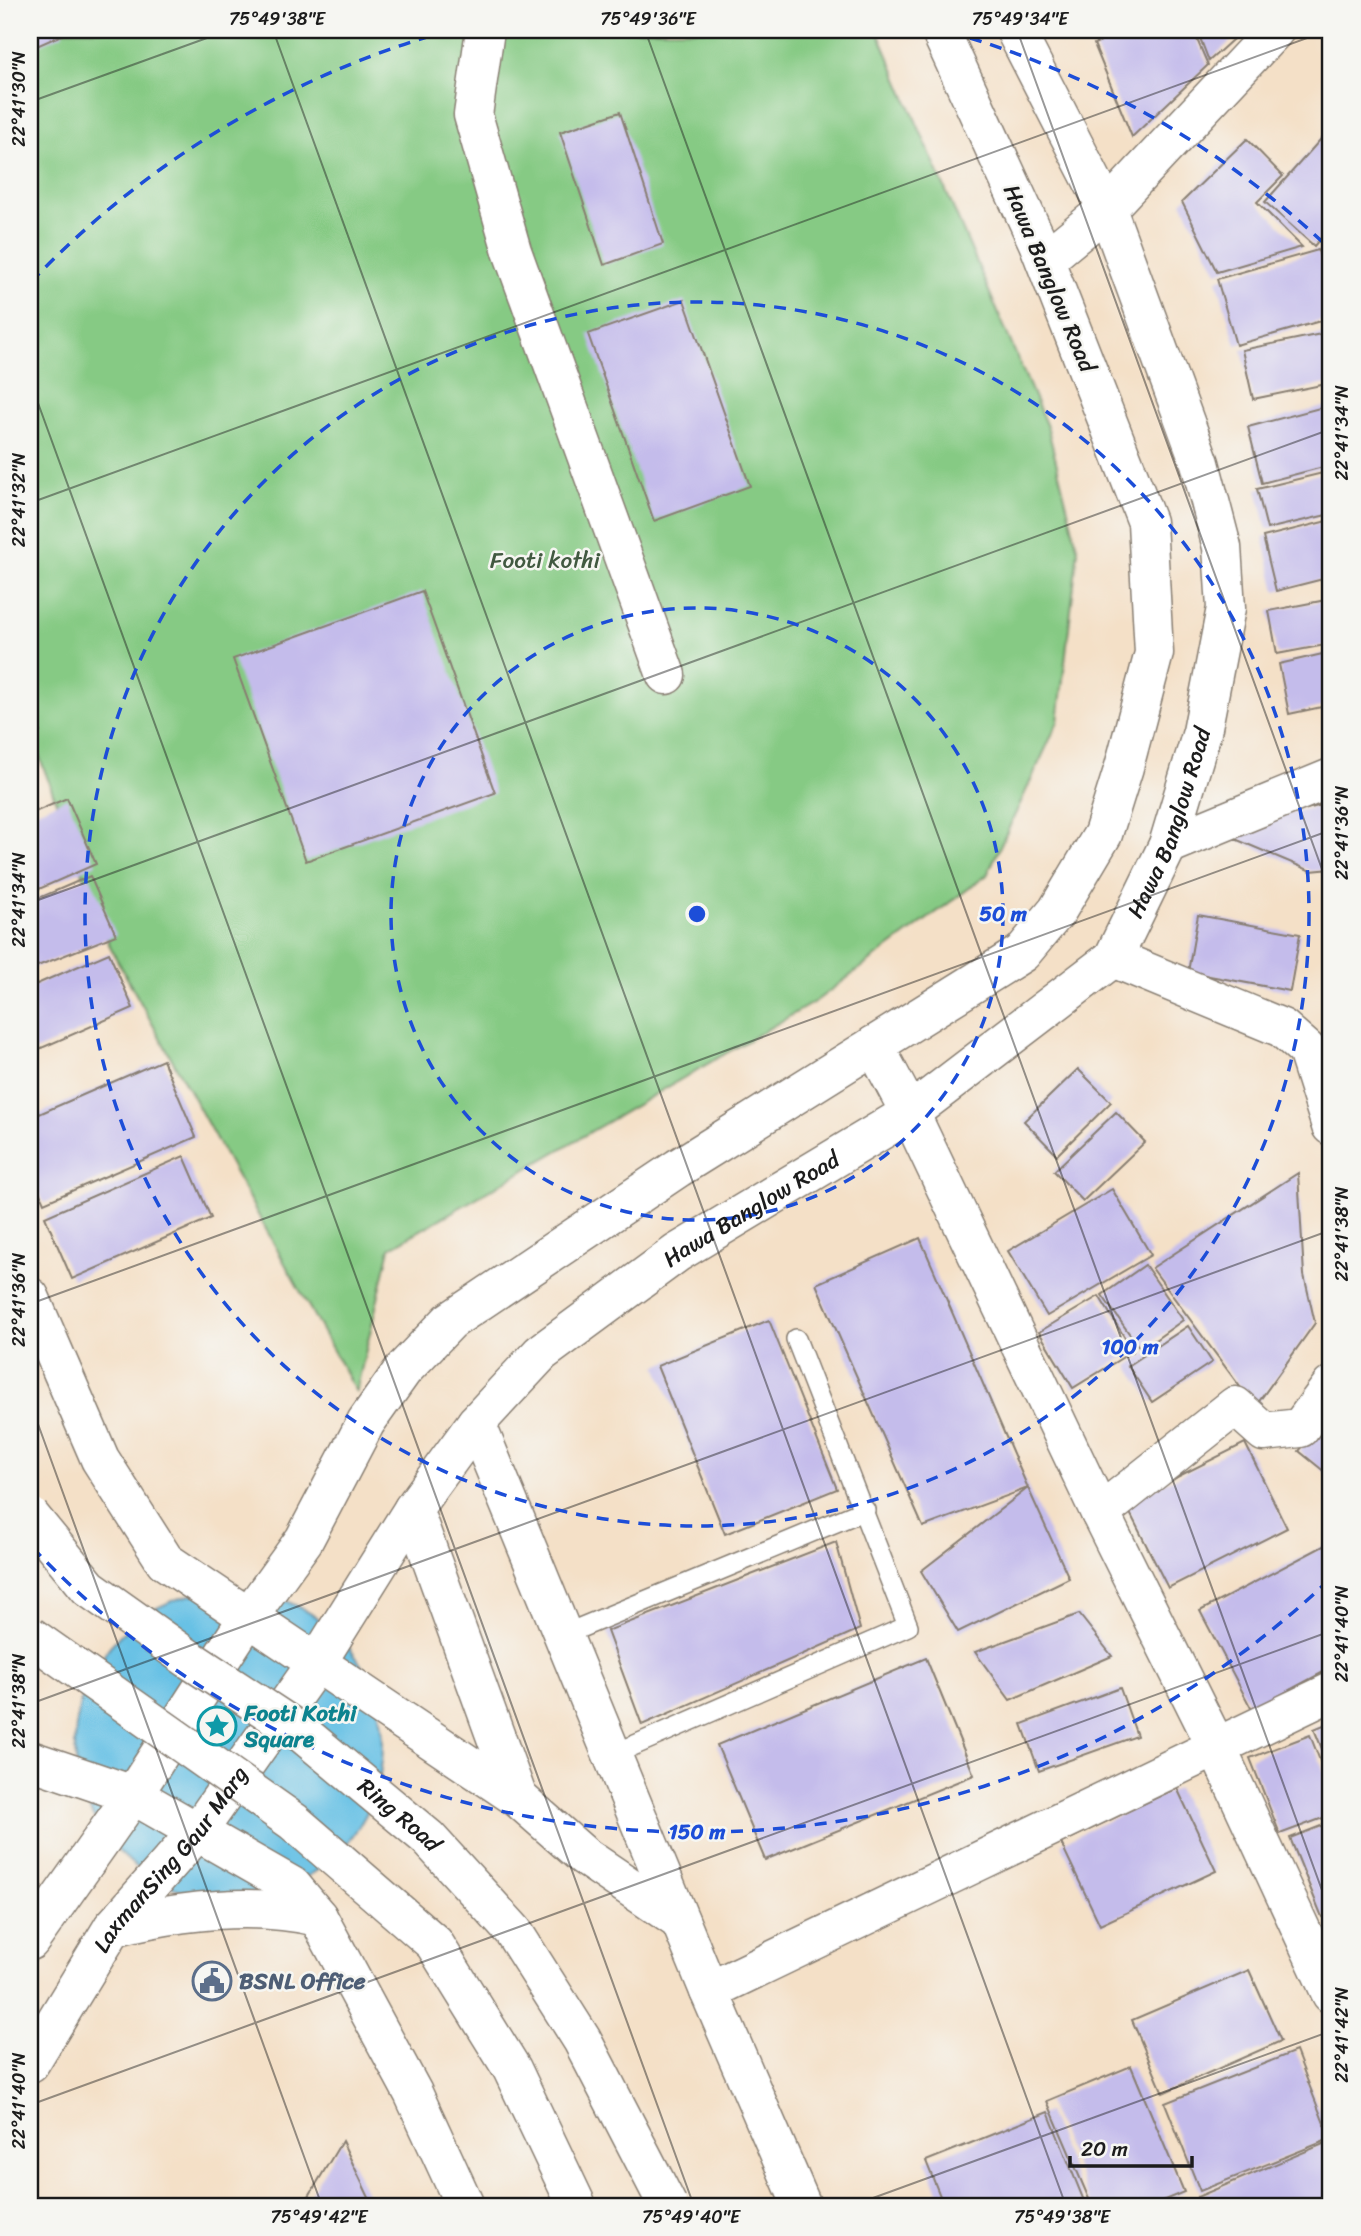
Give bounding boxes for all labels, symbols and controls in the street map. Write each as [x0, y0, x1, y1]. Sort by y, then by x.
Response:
text: 75°49'38"E [229, 3, 326, 35]
text: 75°49'36"E [600, 3, 697, 35]
text: 75°49'34"E [972, 3, 1069, 35]
text: 22°41'30"N [3, 51, 35, 147]
street label: Hawa Banglow Road [991, 178, 1108, 380]
text: 22°41'34"N [1326, 385, 1358, 481]
text: 22°41'32"N [3, 452, 35, 547]
park label: Footi kothi [490, 540, 601, 581]
street label: Hawa Banglow Road [1115, 721, 1224, 925]
text: 22°41'36"N [1326, 785, 1358, 880]
text: 22°41'34"N [3, 852, 35, 948]
text: 50 m [979, 895, 1028, 933]
centre of rings [685, 902, 709, 926]
street label: Hawa Banglow Road [654, 1139, 849, 1278]
text: 22°41'38"N [1326, 1186, 1358, 1281]
text: 22°41'36"N [3, 1252, 35, 1347]
text: 100 m [1101, 1328, 1159, 1366]
text: 22°41'40"N [1326, 1585, 1358, 1682]
text: 22°41'38"N [3, 1653, 35, 1748]
place label: Footi Kothi Square [243, 1693, 358, 1760]
place icon: Footi Kothi Square [196, 1705, 238, 1747]
street label: LaxmanSing Gaur Marg [82, 1757, 259, 1961]
street label: Ring Road [348, 1767, 453, 1863]
text: 150 m [669, 1813, 726, 1851]
public building icon: BSNL Office [191, 1960, 233, 2002]
place label: BSNL Office [239, 1961, 366, 2002]
text: 22°41'42"N [1326, 1987, 1358, 2083]
text: 22°41'40"N [3, 2052, 35, 2149]
scale bar [1070, 2124, 1193, 2168]
text: 20 m [1081, 2130, 1128, 2168]
text: 75°49'42"E [270, 2201, 369, 2233]
text: 75°49'40"E [642, 2201, 741, 2233]
text: 75°49'38"E [1014, 2201, 1111, 2233]

